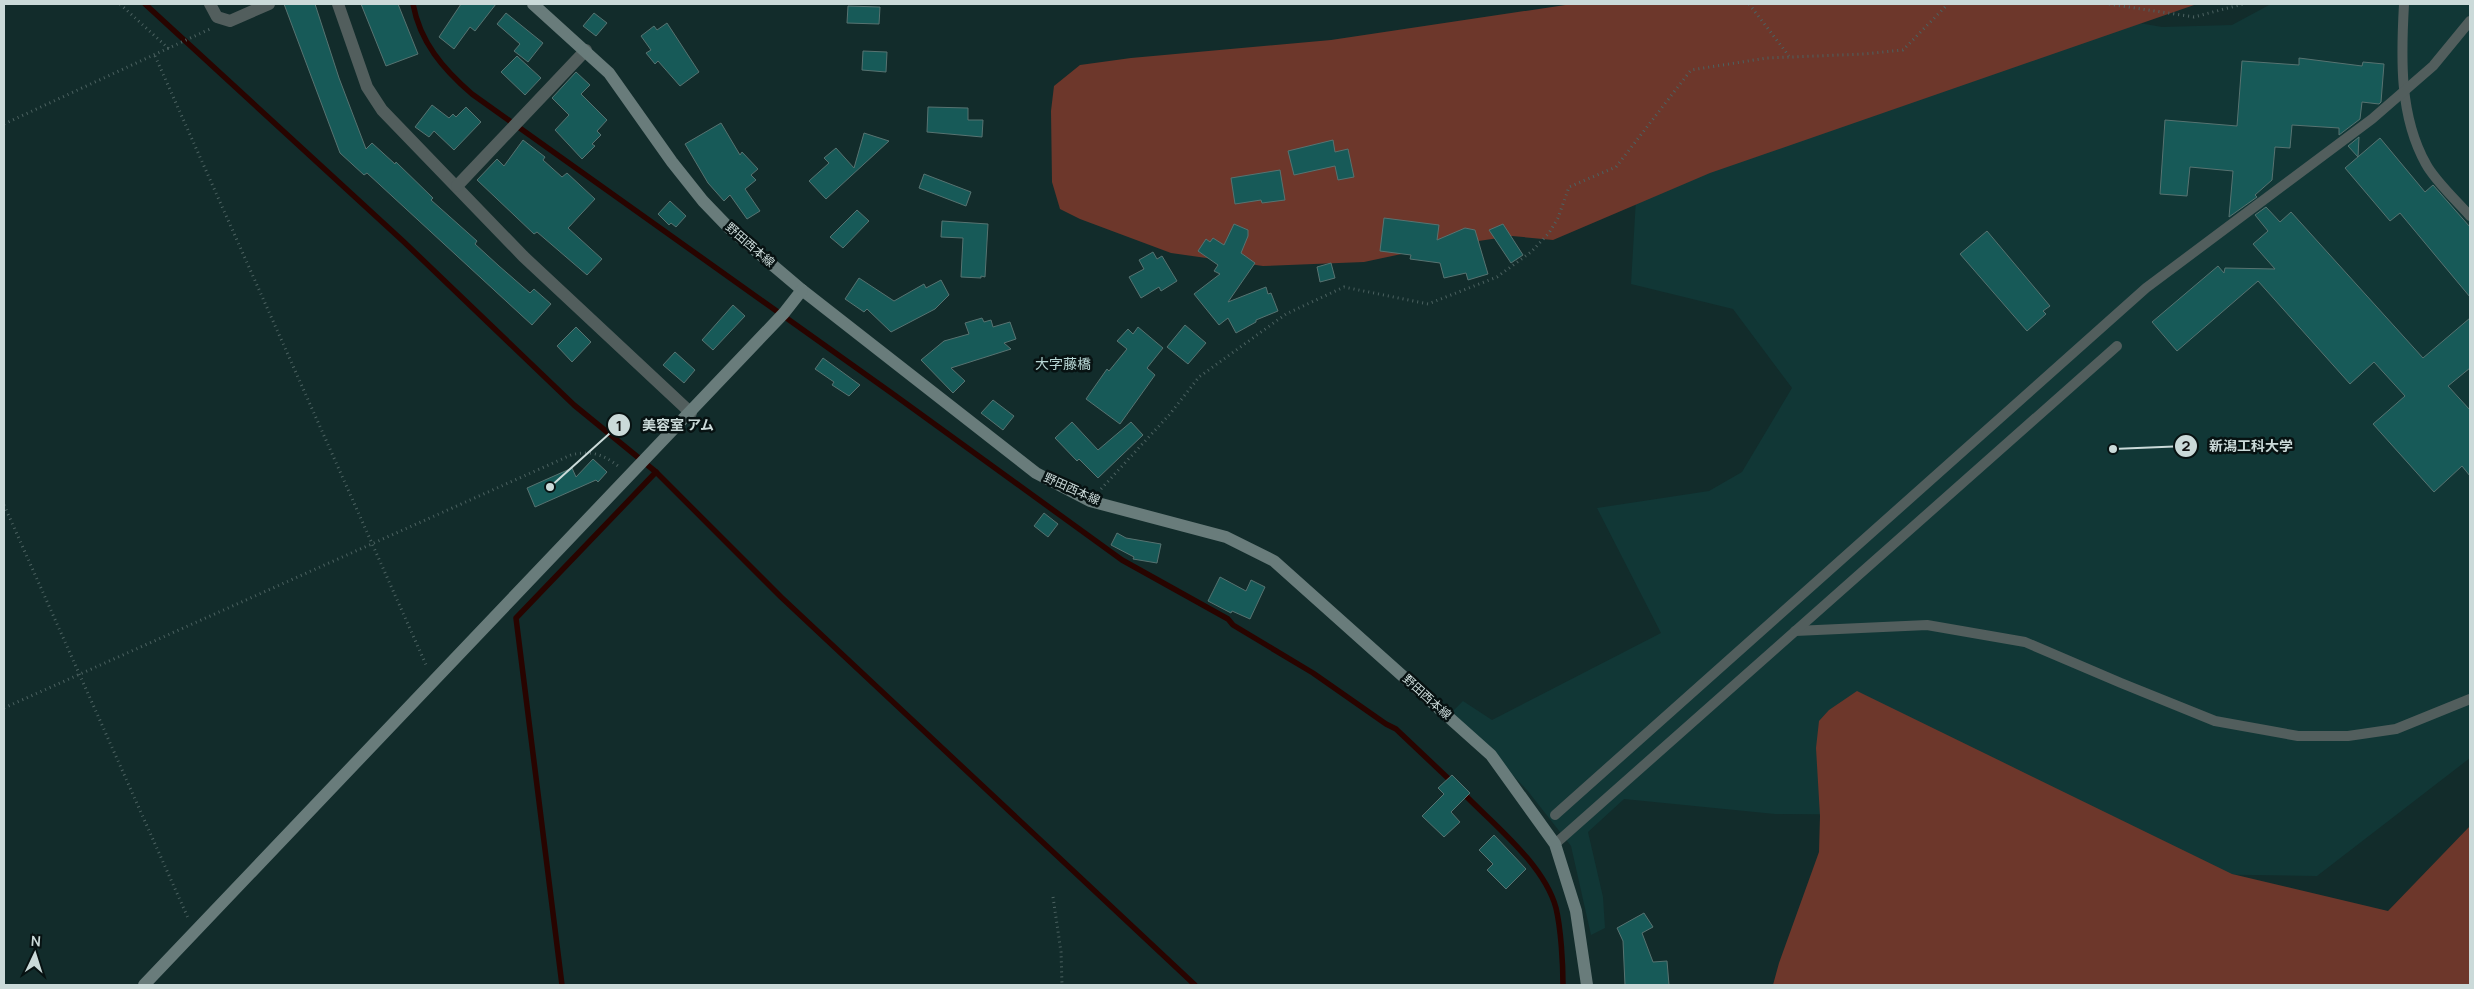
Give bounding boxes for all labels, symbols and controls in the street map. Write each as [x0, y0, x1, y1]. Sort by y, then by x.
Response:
street label: 野田西本線 [722, 219, 779, 271]
district label: 大字藤橋 [1035, 354, 1091, 373]
callout: 美容室 アム [606, 411, 724, 440]
text: 1 [616, 415, 622, 436]
text: 美容室 アム [642, 415, 714, 434]
callout: 新潟工科大学 [2174, 431, 2303, 460]
text: 2 [2182, 435, 2191, 456]
text: 新潟工科大学 [2209, 436, 2293, 455]
street label: 野田西本線 [1041, 469, 1103, 509]
street label: 野田西本線 [1399, 670, 1455, 723]
north arrow [10, 929, 60, 979]
text: N [30, 931, 42, 950]

